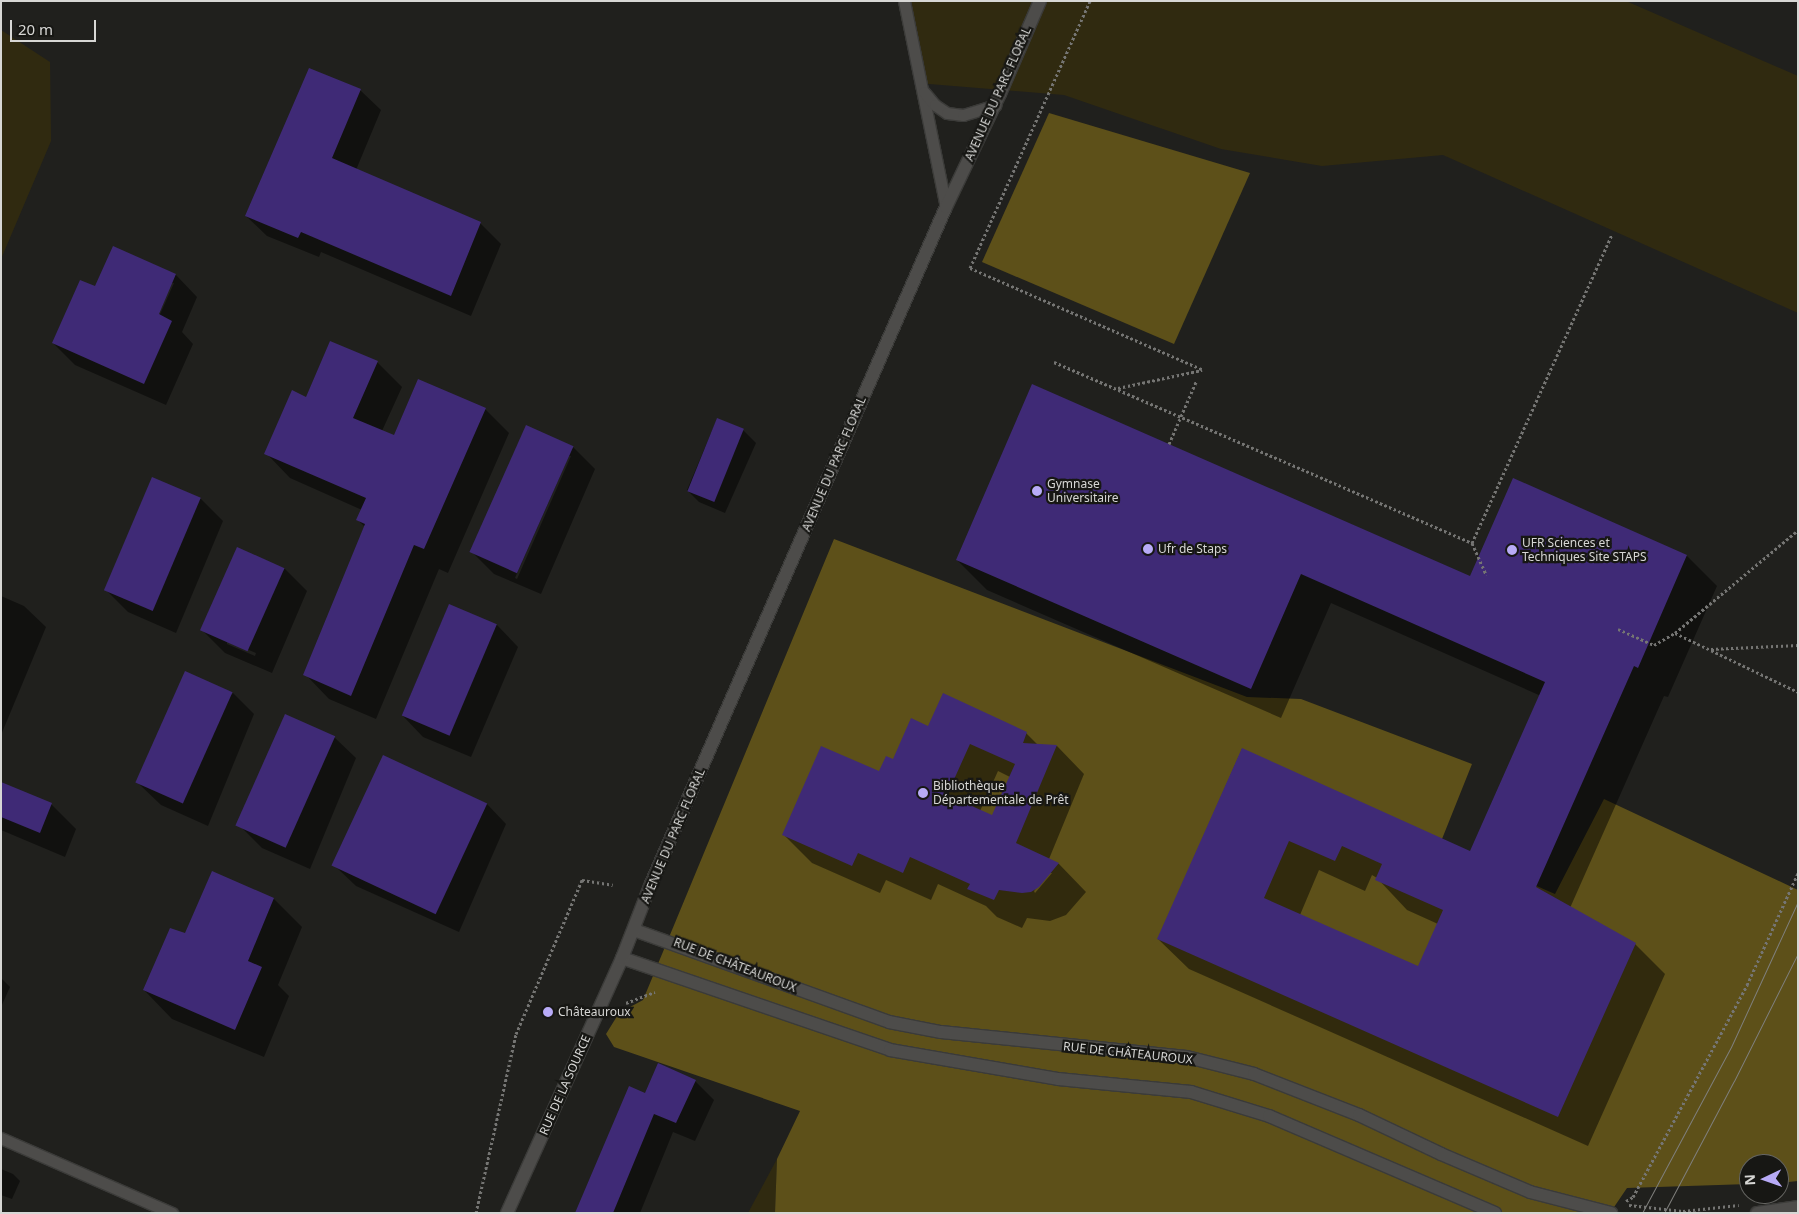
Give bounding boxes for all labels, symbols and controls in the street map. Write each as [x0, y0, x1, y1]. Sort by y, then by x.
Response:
scale bar [12, 10, 99, 42]
text: 20 m [18, 19, 53, 39]
street label: AVENUE DU PARC FLORAL [962, 25, 1034, 163]
street label: AVENUE DU PARC FLORAL [799, 394, 869, 534]
place label: Gymnase Universitaire [1047, 477, 1119, 505]
marker: Gymnase Universitaire [1031, 485, 1043, 497]
place label: UFR Sciences et Techniques Site STAPS [1522, 536, 1647, 564]
place label: Ufr de Staps [1158, 542, 1227, 556]
marker: Ufr de Staps [1142, 543, 1154, 555]
marker: UFR Sciences et Techniques Site STAPS [1506, 544, 1518, 556]
street label: AVENUE DU PARC FLORAL [638, 766, 708, 906]
place label: Bibliothèque Départementale de Prêt [933, 779, 1068, 807]
marker: Bibliothèque Départementale de Prêt [917, 787, 929, 799]
street label: RUE DE CHÂTEAUROUX [672, 935, 798, 995]
place label: Châteauroux [558, 1005, 631, 1019]
marker: Châteauroux [542, 1006, 554, 1018]
street label: RUE DE LA SOURCE [536, 1033, 594, 1137]
street label: RUE DE CHÂTEAUROUX [1062, 1039, 1194, 1067]
north arrow [1739, 1154, 1789, 1204]
text: N [1740, 1174, 1759, 1186]

